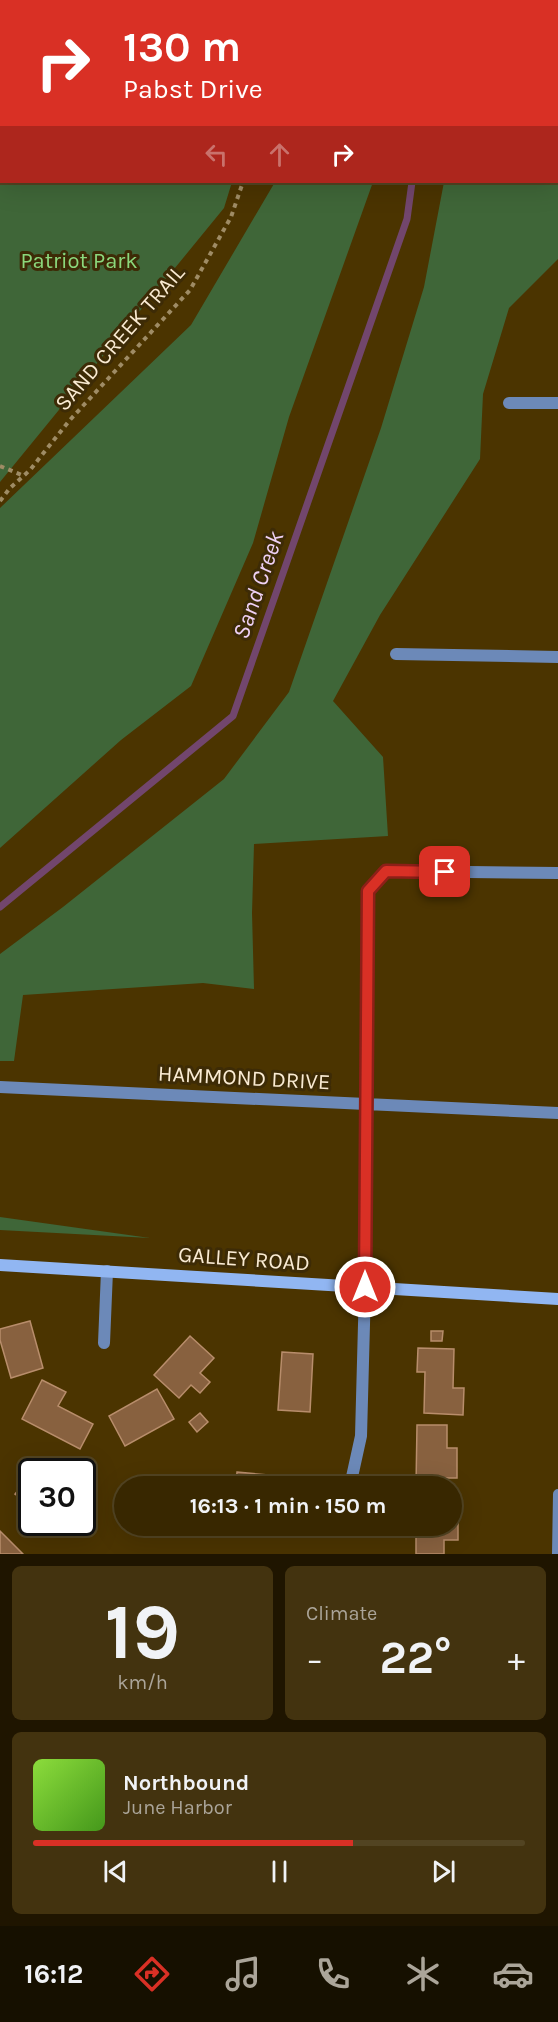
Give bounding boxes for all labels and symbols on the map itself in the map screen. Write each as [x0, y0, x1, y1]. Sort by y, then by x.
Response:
park label: Patriot Park [20, 248, 138, 274]
street label: SAND CREEK TRAIL [50, 259, 191, 416]
water label: Sand Creek [227, 527, 290, 643]
pin [419, 846, 470, 897]
street label: HAMMOND DRIVE [157, 1061, 331, 1095]
street label: GALLEY ROAD [177, 1241, 311, 1277]
position arrow [333, 1255, 397, 1319]
speed limit sign: 30 [18, 1458, 96, 1536]

